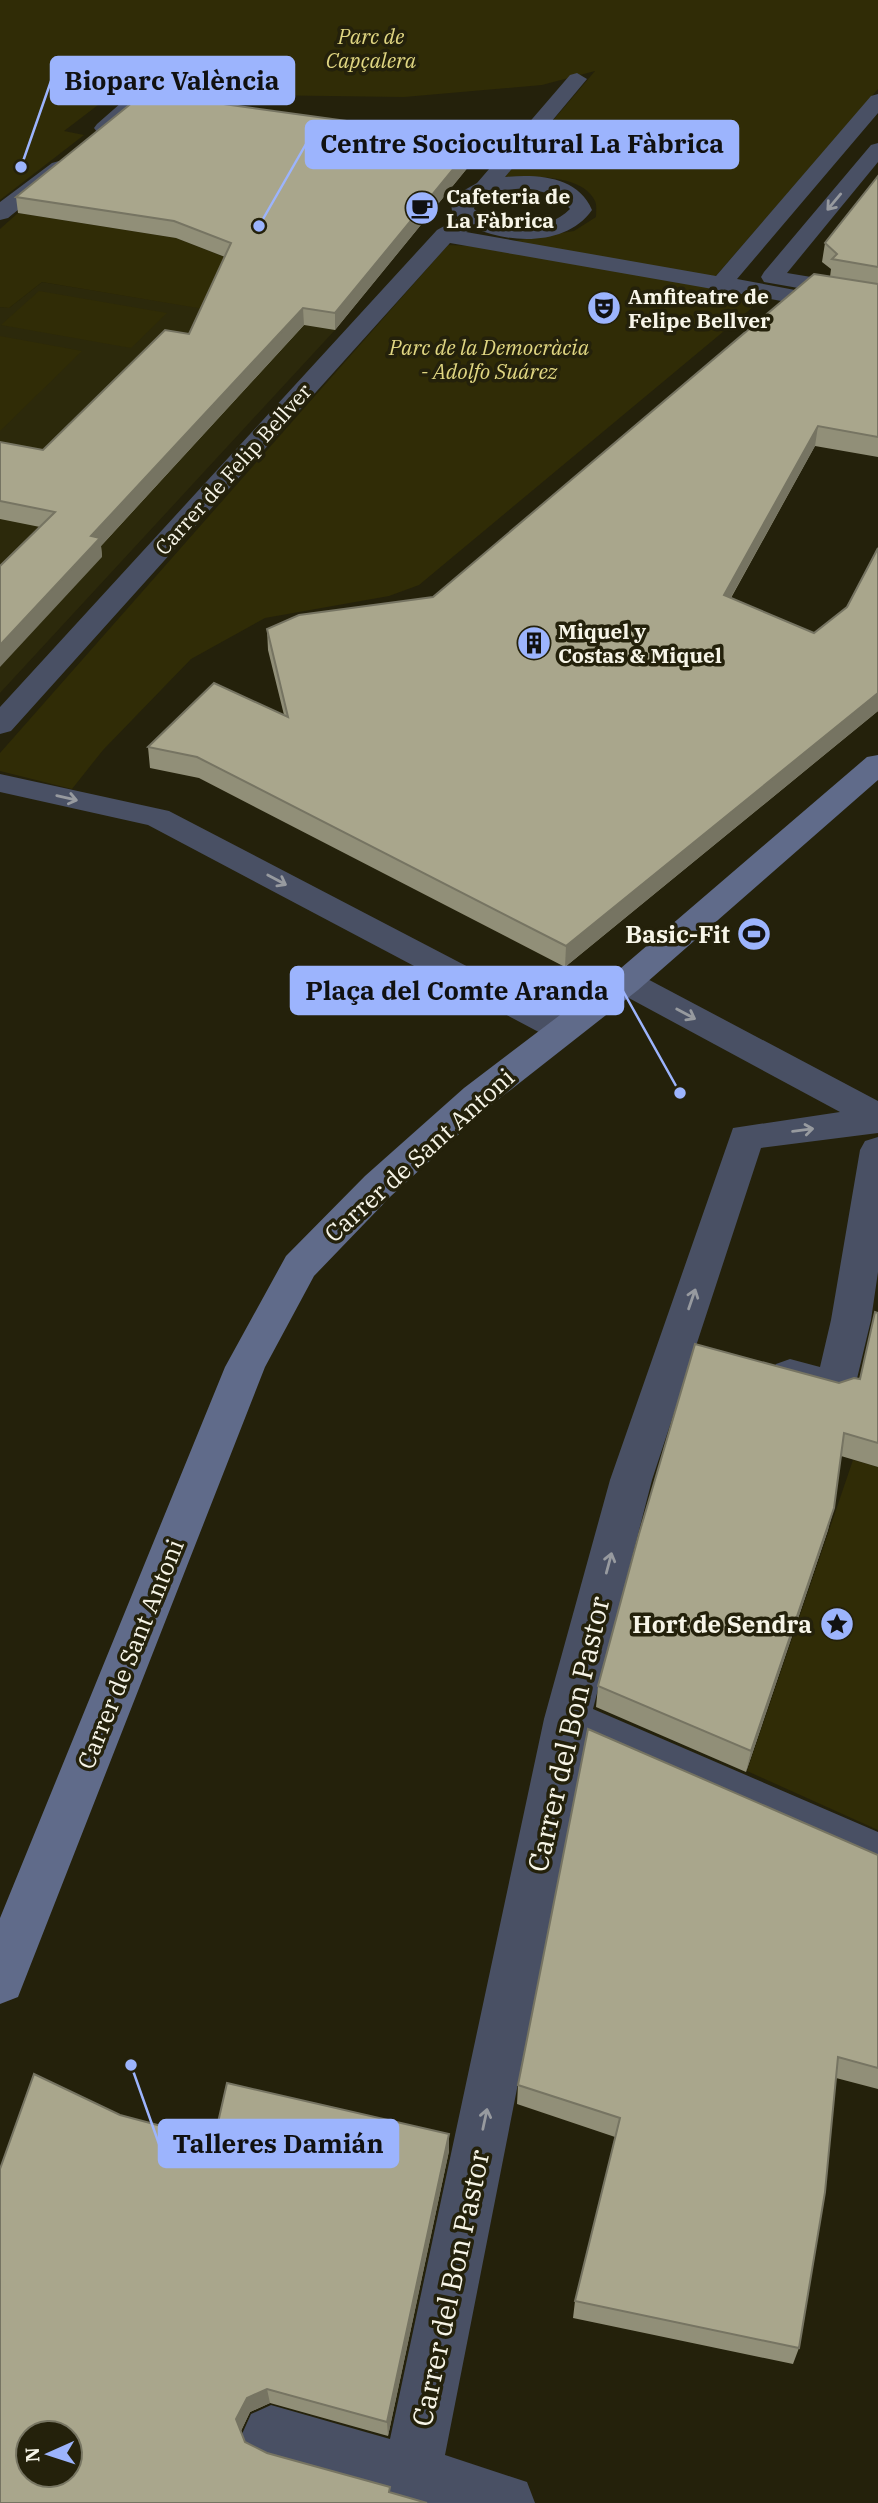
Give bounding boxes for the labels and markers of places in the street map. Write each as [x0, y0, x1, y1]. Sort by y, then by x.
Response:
callout: Bioparc València [51, 57, 294, 104]
callout: Centre Sociocultural La Fàbrica [306, 121, 738, 168]
place label: Cafeteria de La Fàbrica [446, 182, 570, 234]
cafe icon: Cafeteria de La Fàbrica [403, 189, 441, 227]
place label: Amfiteatre de Felipe Bellver [628, 282, 771, 334]
theatre icon: Amfiteatre de Felipe Bellver [585, 289, 623, 327]
place label: Miquel y Costas & Miquel [558, 617, 722, 669]
building icon: Miquel y Costas & Miquel [515, 624, 553, 662]
sports icon: Basic-Fit [735, 915, 773, 953]
place label: Basic-Fit [625, 918, 730, 950]
callout: Plaça del Comte Aranda [291, 967, 623, 1014]
place icon: Hort de Sendra [818, 1605, 856, 1643]
place label: Hort de Sendra [632, 1608, 812, 1640]
callout: Talleres Damián [159, 2120, 398, 2167]

